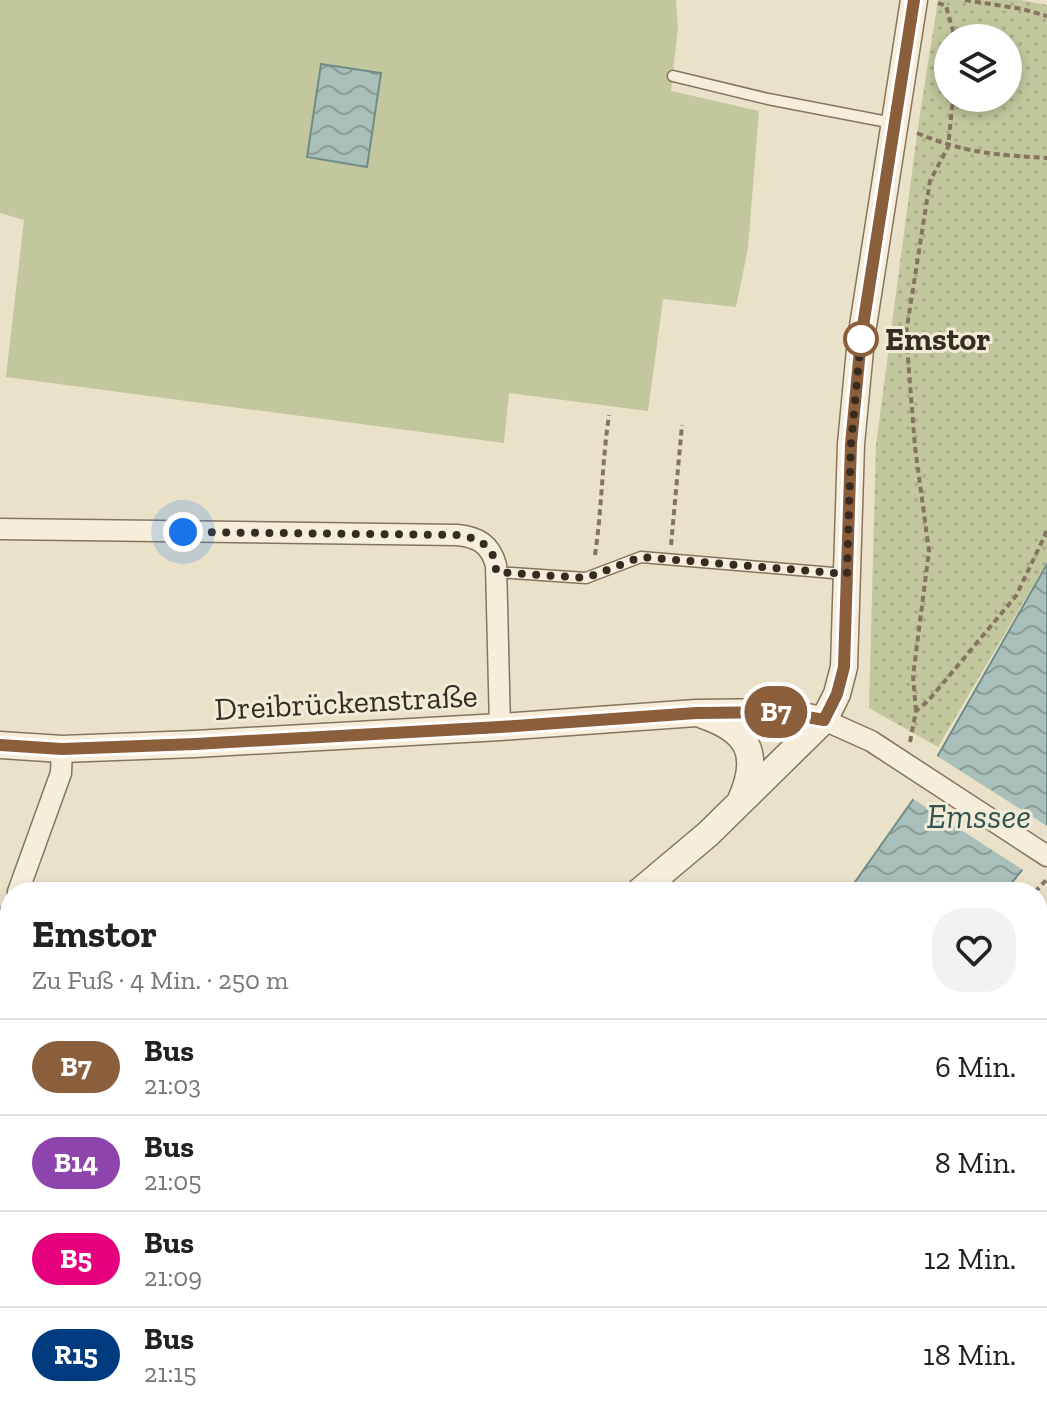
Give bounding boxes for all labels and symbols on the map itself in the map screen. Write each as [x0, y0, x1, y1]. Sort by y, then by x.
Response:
place label: Emstor [885, 320, 990, 358]
marker: Emstor [844, 322, 878, 356]
your location [163, 512, 203, 552]
street label: Dreibrückenstraße [213, 676, 479, 728]
line badge: B7 [740, 686, 812, 738]
water label: Emssee [927, 796, 1031, 837]

